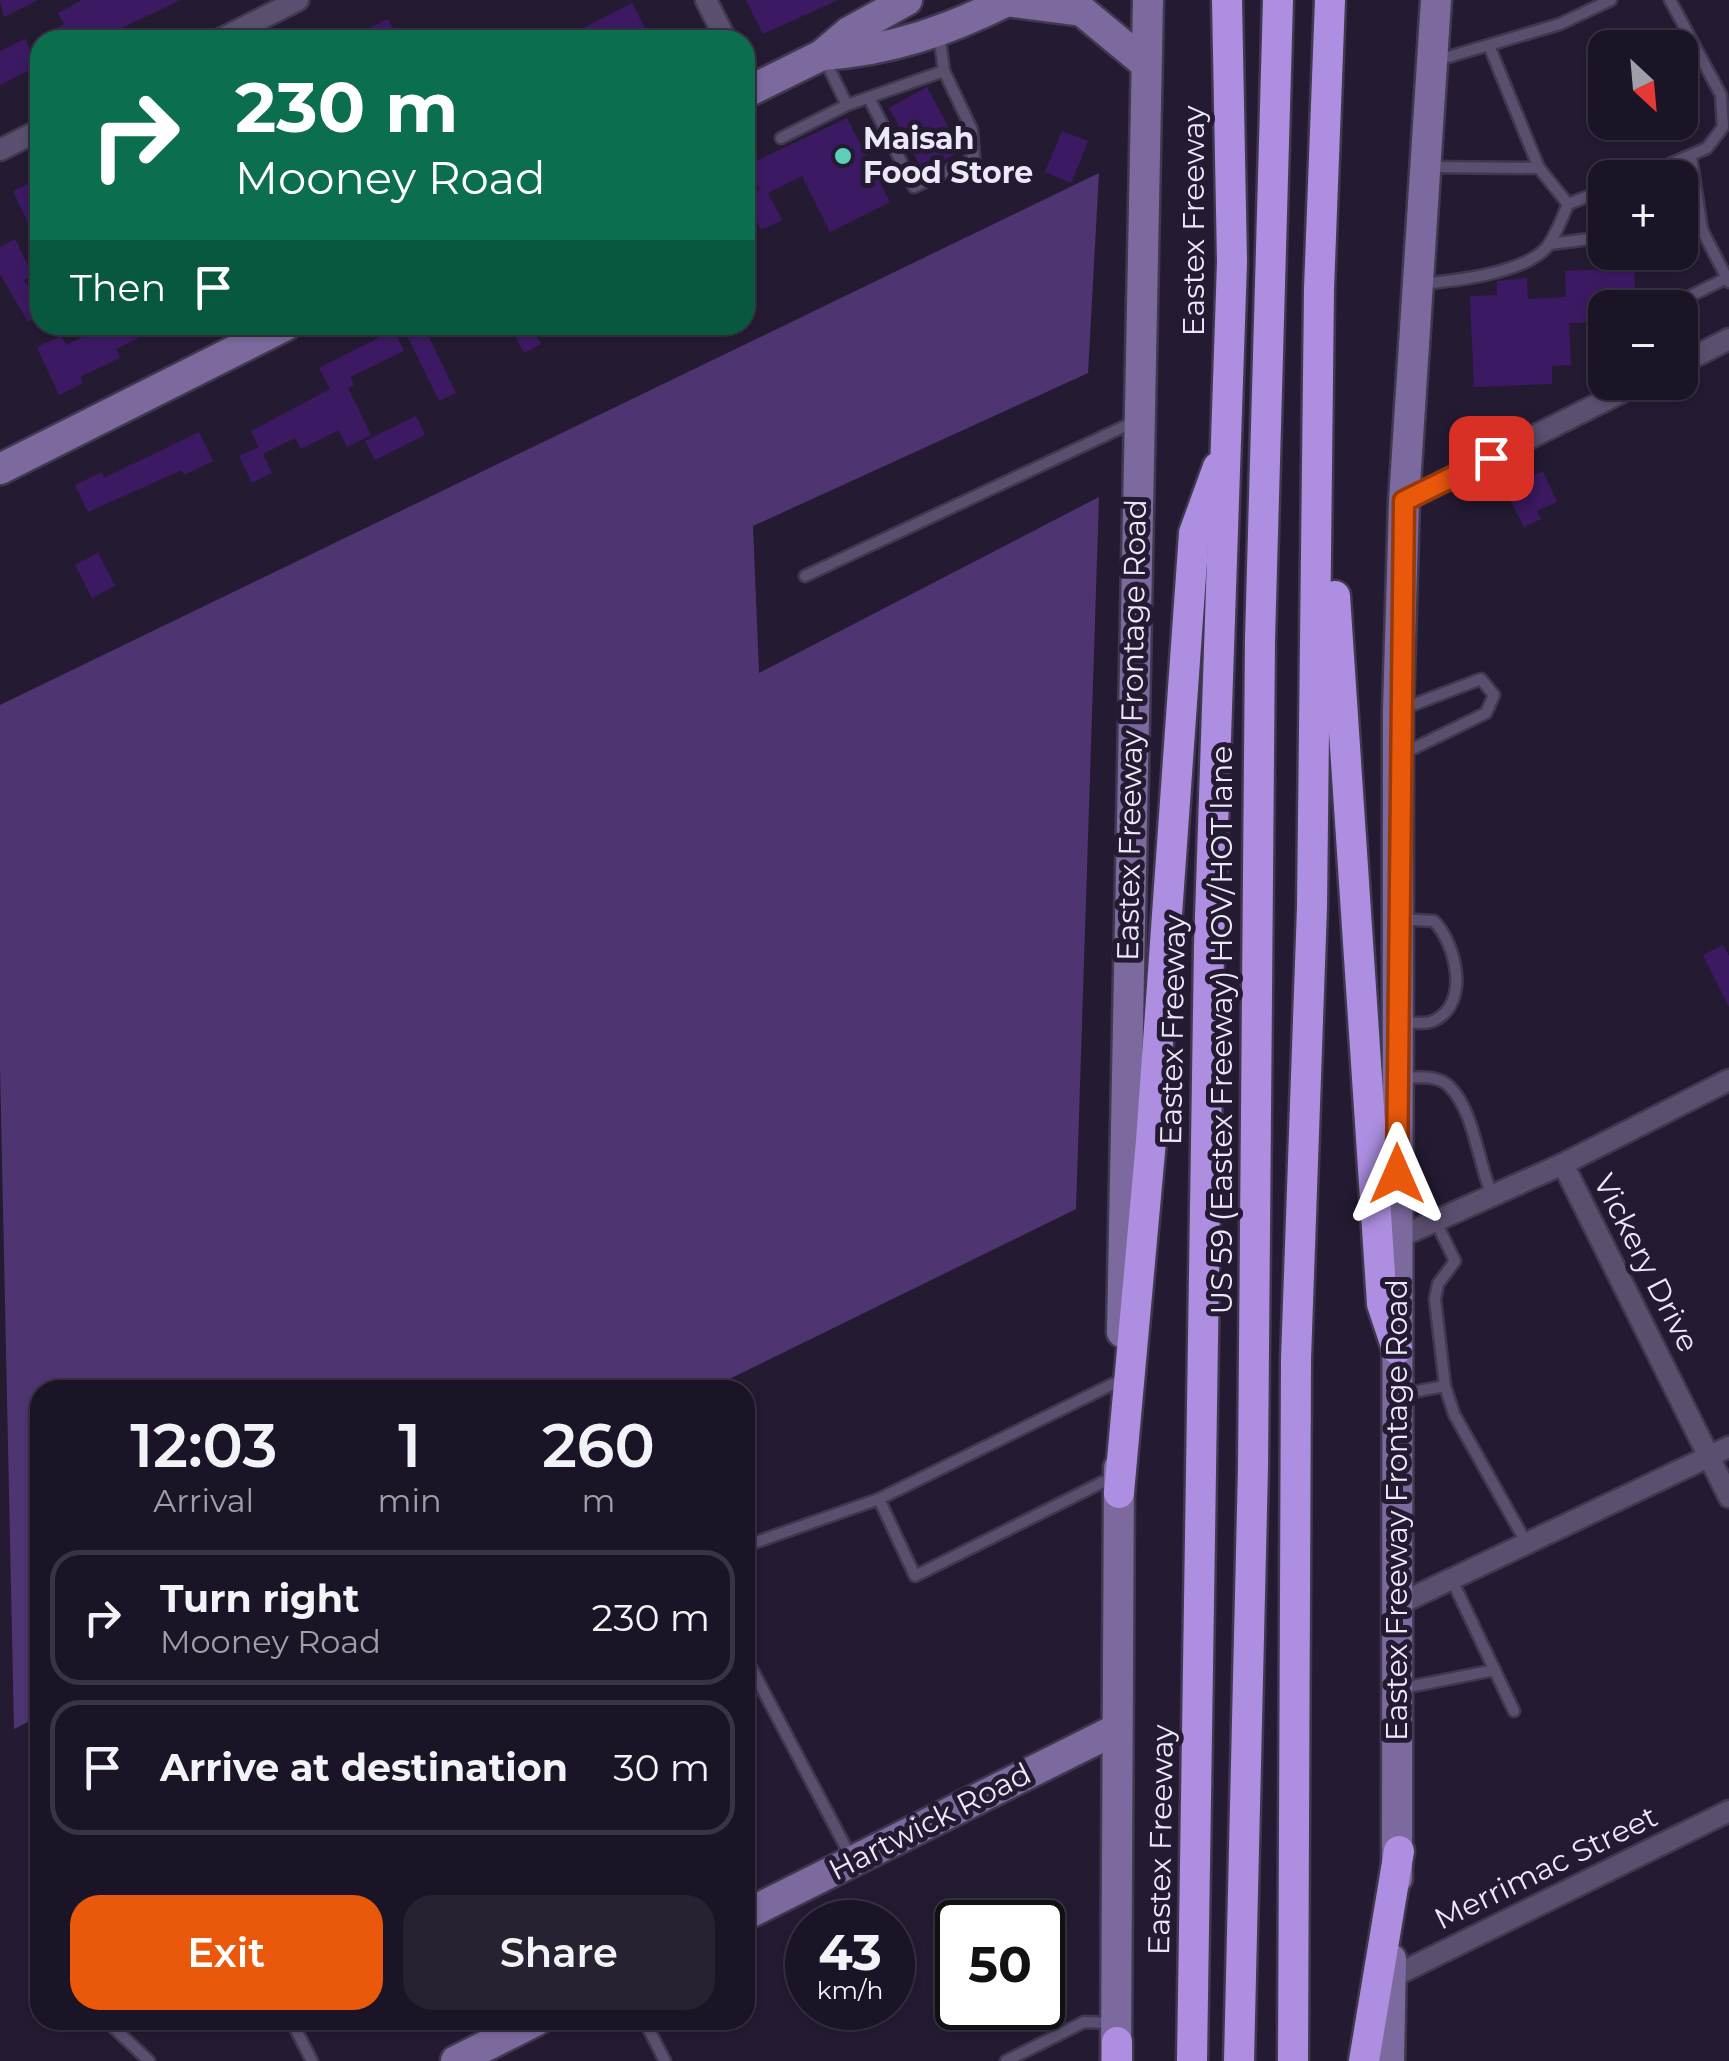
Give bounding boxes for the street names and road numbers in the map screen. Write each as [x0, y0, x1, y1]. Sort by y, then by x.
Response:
street label: Eastex Freeway [1175, 105, 1212, 336]
street label: Eastex Freeway Frontage Road [1109, 499, 1154, 961]
street label: US 59 (Eastex Freeway) HOV/HOT lane [1203, 746, 1240, 1314]
street label: Eastex Freeway [1152, 914, 1193, 1146]
street label: Vickery Drive [1586, 1167, 1707, 1358]
street label: Eastex Freeway Frontage Road [1378, 1279, 1415, 1741]
street label: Eastex Freeway [1140, 1724, 1181, 1956]
street label: Hartwick Road [823, 1755, 1037, 1888]
street label: Merrimac Street [1428, 1798, 1663, 1938]

